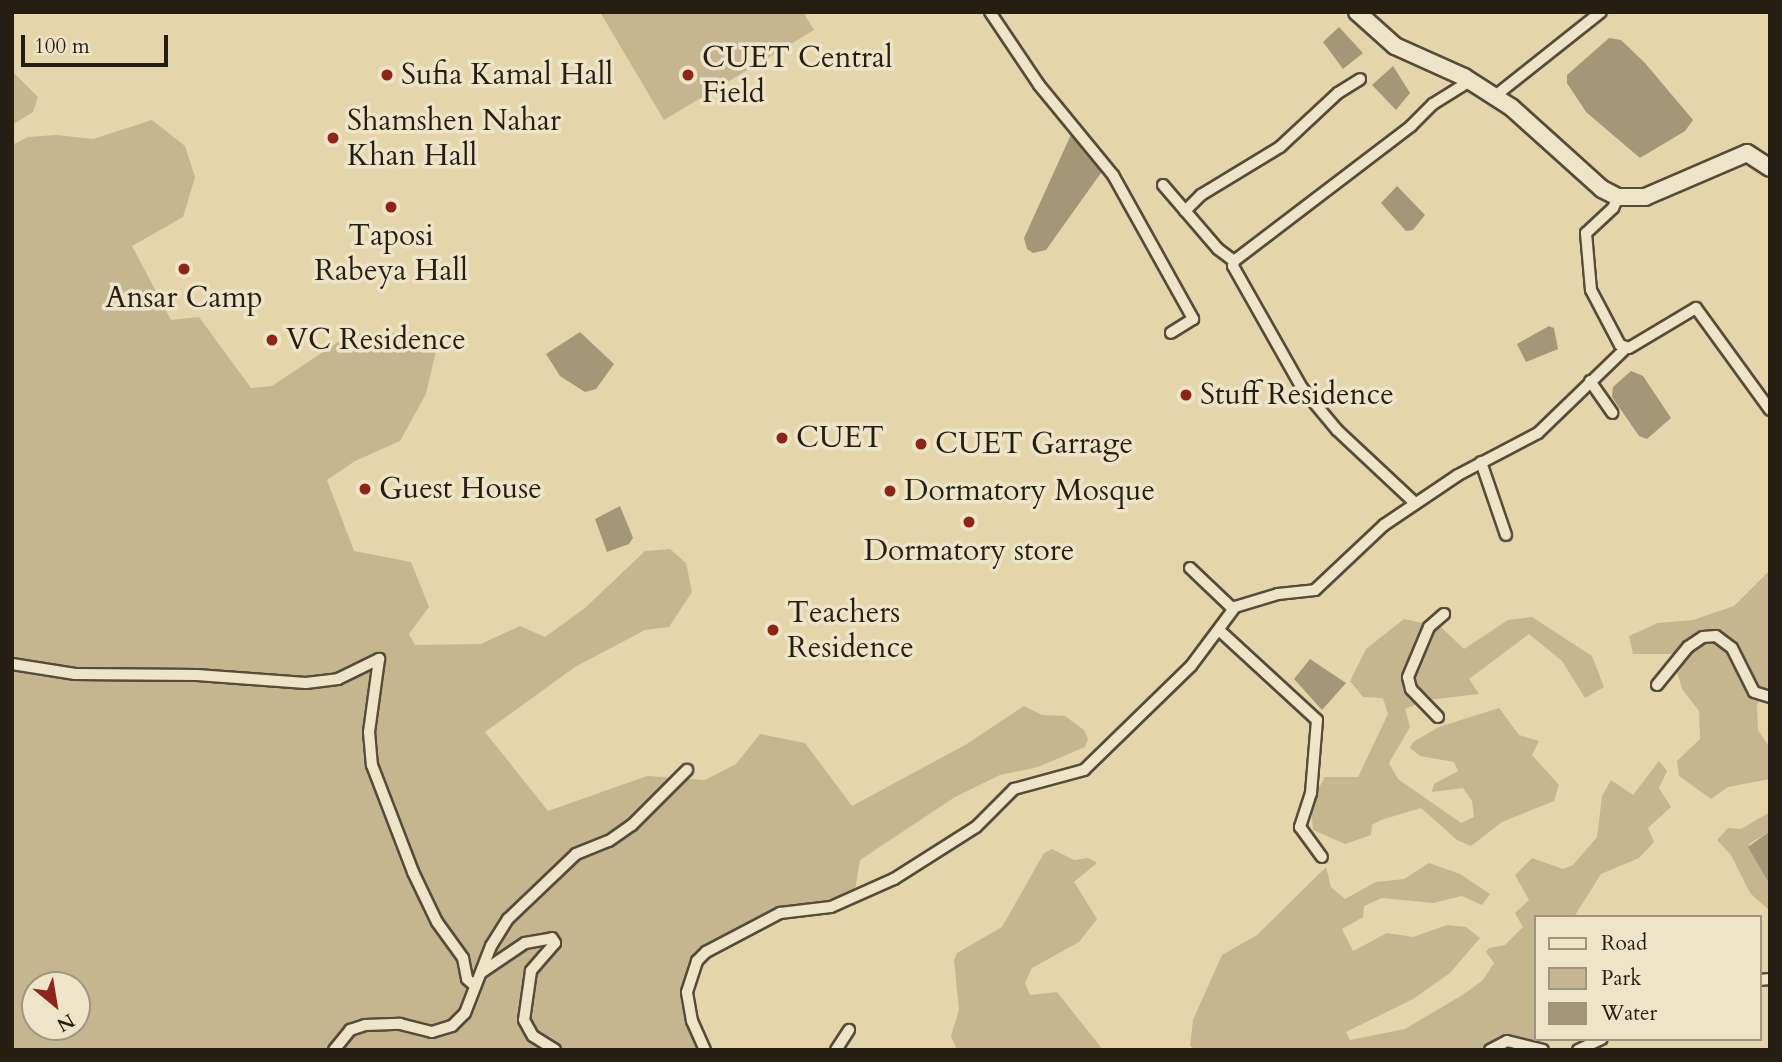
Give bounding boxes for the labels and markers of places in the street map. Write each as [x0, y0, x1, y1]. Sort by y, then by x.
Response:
place label: CUET Central Field [702, 40, 893, 110]
place label: Sufia Kamal Hall [401, 57, 613, 93]
marker: Sufia Kamal Hall [379, 67, 395, 83]
marker: CUET Central Field [680, 67, 696, 83]
place label: Shamshen Nahar Khan Hall [347, 103, 561, 174]
marker: Shamshen Nahar Khan Hall [325, 130, 341, 146]
marker: Taposi Rabeya Hall [383, 199, 399, 215]
place label: Taposi Rabeya Hall [314, 218, 468, 288]
marker: Ansar Camp [176, 261, 192, 277]
place label: Ansar Camp [105, 280, 263, 316]
place label: VC Residence [286, 322, 466, 358]
marker: VC Residence [264, 332, 280, 348]
place label: Stuff Residence [1200, 377, 1394, 413]
marker: Stuff Residence [1178, 387, 1194, 403]
place label: CUET [796, 420, 884, 456]
place label: CUET Garrage [935, 426, 1133, 462]
marker: CUET [774, 430, 790, 446]
marker: CUET Garrage [913, 436, 929, 452]
place label: Guest House [379, 471, 542, 507]
place label: Dormatory Mosque [904, 473, 1155, 509]
marker: Guest House [357, 481, 373, 497]
marker: Dormatory Mosque [882, 483, 898, 499]
marker: Dormatory store [961, 514, 977, 530]
place label: Dormatory store [864, 533, 1074, 569]
place label: Teachers Residence [787, 595, 914, 666]
marker: Teachers Residence [765, 622, 781, 638]

